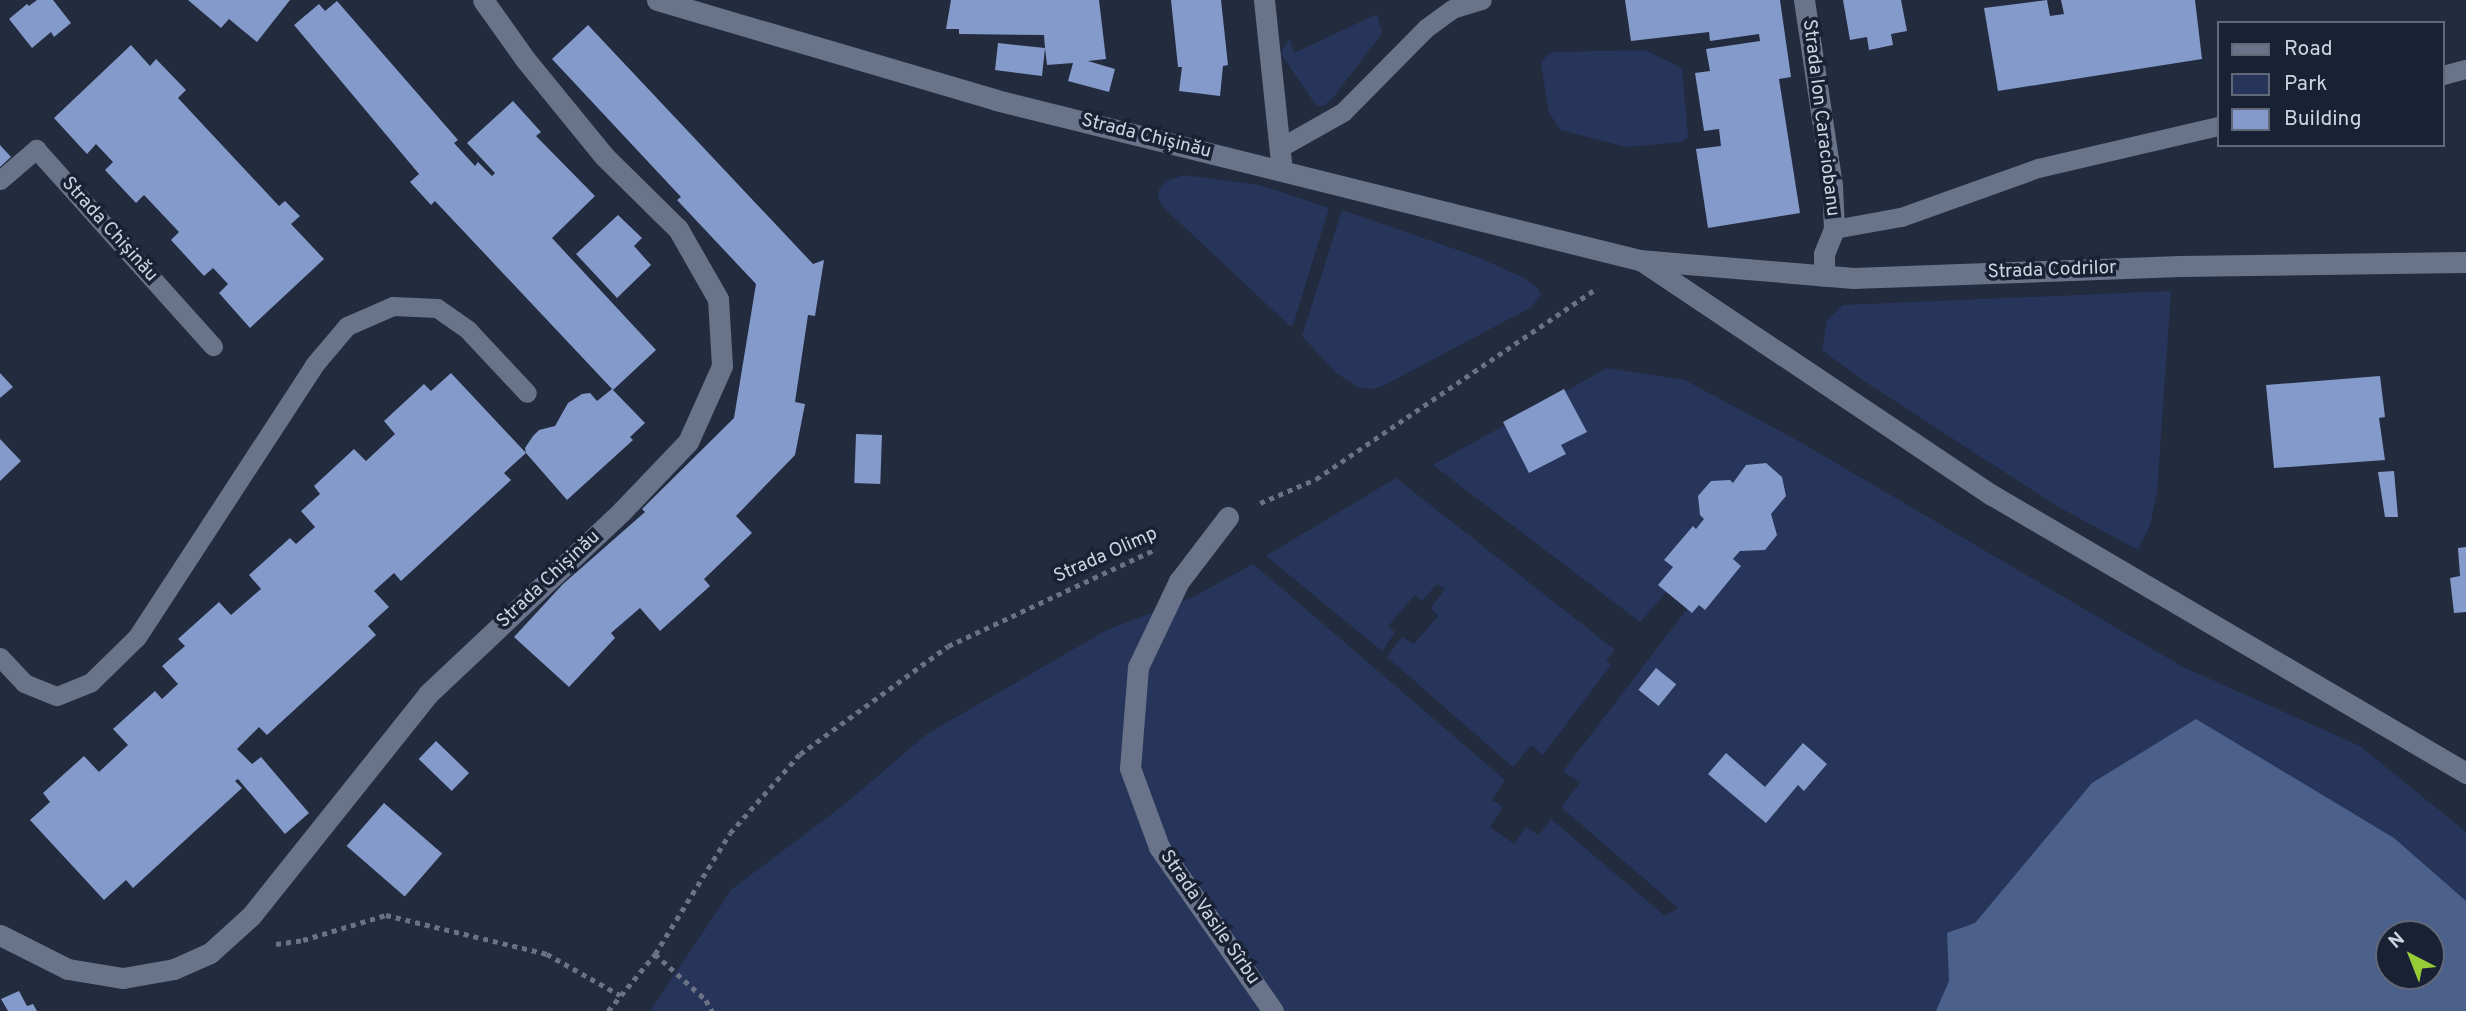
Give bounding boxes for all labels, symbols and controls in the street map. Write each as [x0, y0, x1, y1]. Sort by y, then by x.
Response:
street label: Strada Ion Caraciobanu [1797, 18, 1843, 218]
legend [2218, 21, 2445, 147]
text: Road [2284, 36, 2333, 63]
text: Park [2284, 71, 2327, 98]
text: Building [2284, 106, 2362, 133]
street label: Strada Chișinău [1079, 110, 1213, 164]
street label: Strada Chișinău [56, 173, 162, 287]
street label: Strada Codrilor [1987, 257, 2117, 285]
street label: Strada Olimp [1051, 523, 1161, 589]
street label: Strada Chișinău [493, 526, 605, 634]
street label: Strada Vasile Sîrbu [1154, 846, 1264, 990]
north arrow [2375, 920, 2445, 990]
text: N [2384, 927, 2410, 954]

